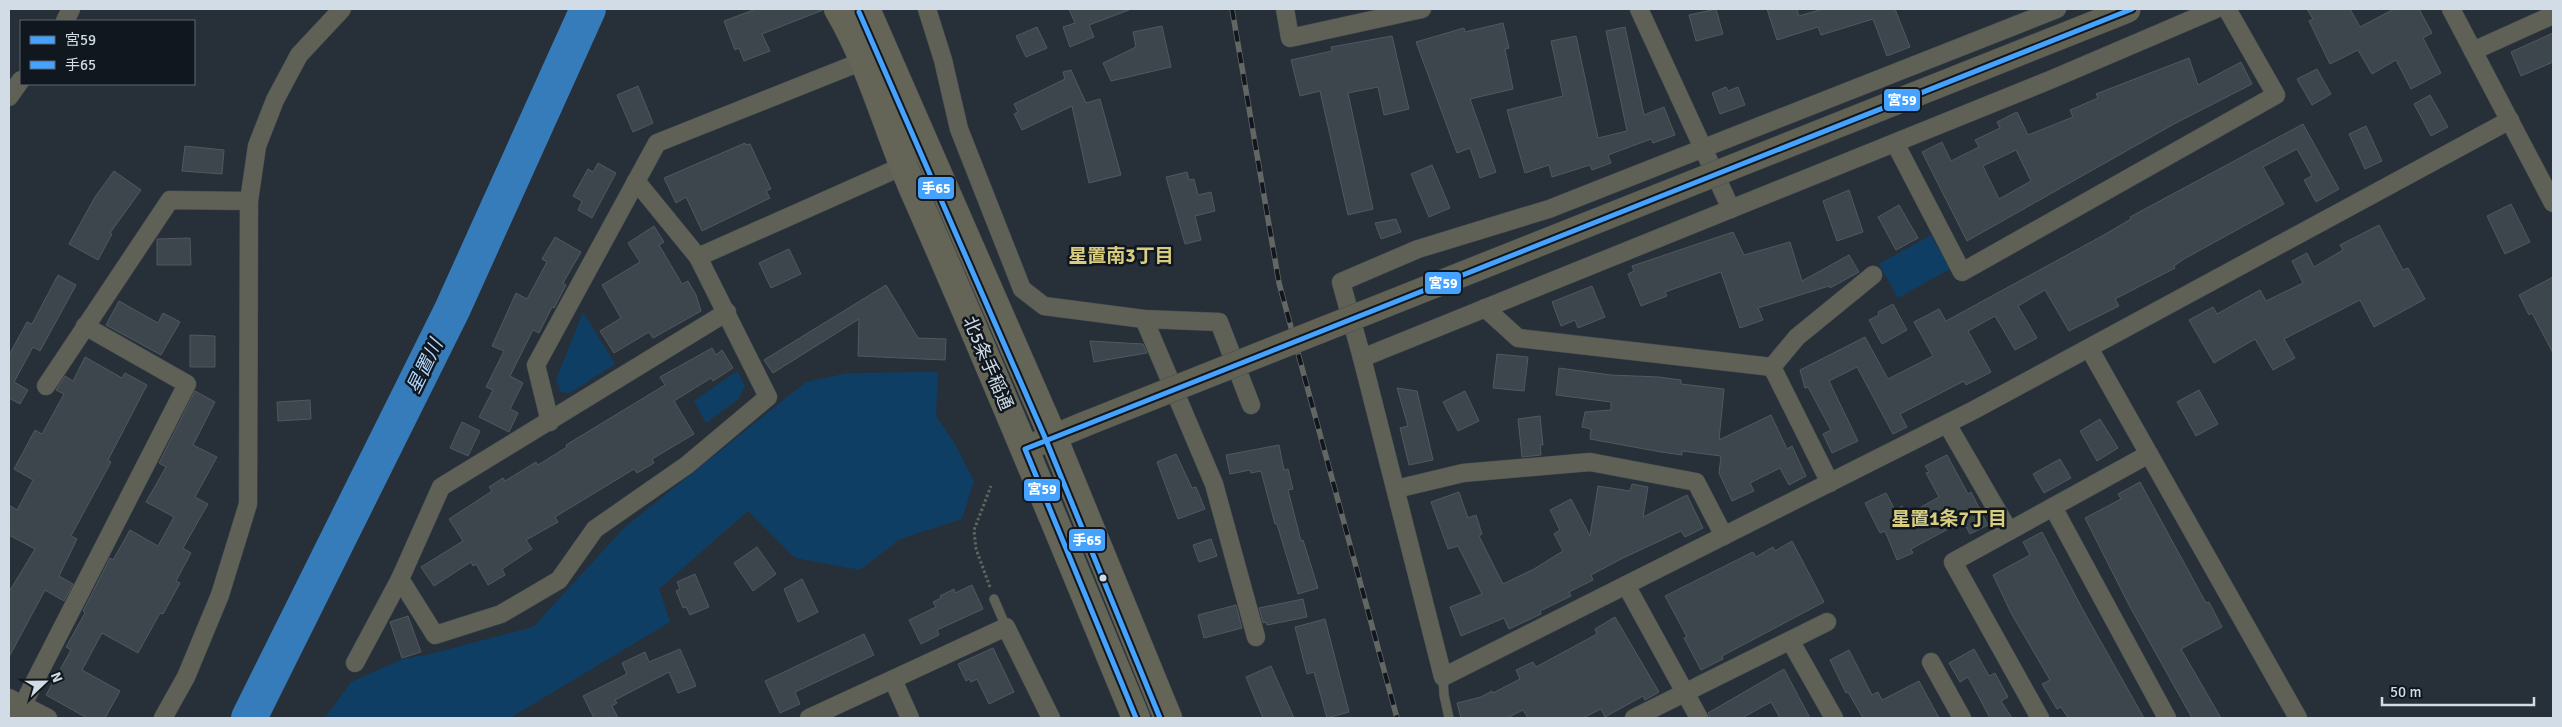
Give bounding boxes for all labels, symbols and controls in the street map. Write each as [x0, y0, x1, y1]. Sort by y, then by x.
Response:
legend [20, 20, 195, 85]
text: 宮59 [65, 31, 96, 49]
text: 手65 [65, 56, 96, 74]
line badge: 宮59 [1883, 88, 1921, 112]
text: 宮59 [1887, 92, 1917, 109]
line badge: 手65 [917, 176, 955, 200]
text: 手65 [921, 180, 951, 197]
district label: 星置南3丁目 [1068, 244, 1174, 268]
line badge: 宮59 [1424, 271, 1462, 295]
text: 宮59 [1428, 275, 1458, 292]
street label: 北5条手稲通 [958, 313, 1018, 413]
water label: 星置川 [402, 334, 449, 397]
line badge: 宮59 [1023, 478, 1061, 502]
text: 宮59 [1027, 481, 1057, 498]
district label: 星置1条7丁目 [1891, 507, 2007, 531]
line badge: 手65 [1068, 528, 1106, 552]
text: 手65 [1072, 532, 1102, 549]
unlabelled marker [1098, 573, 1108, 583]
north arrow [20, 657, 70, 707]
text: N [47, 670, 66, 685]
scale bar [2382, 674, 2534, 706]
text: 50 m [2390, 683, 2421, 701]

